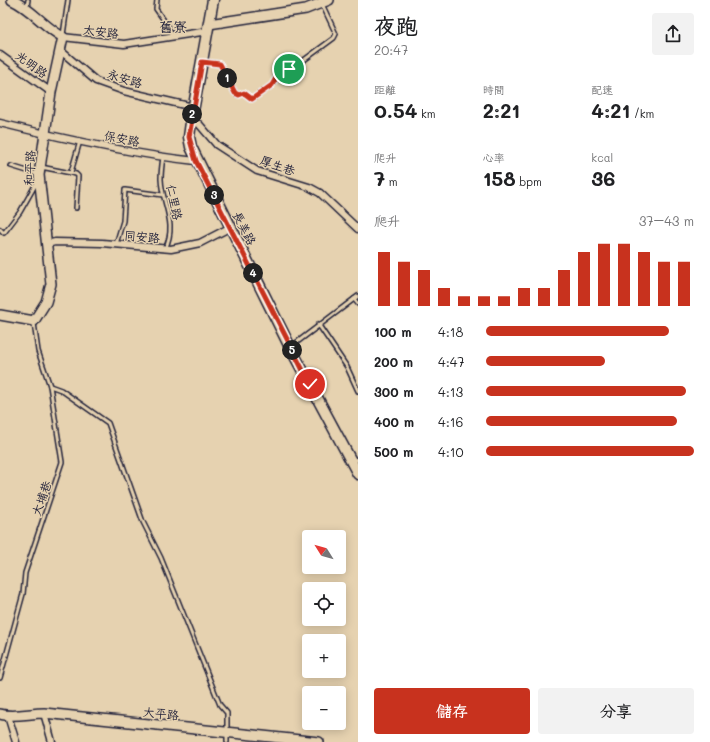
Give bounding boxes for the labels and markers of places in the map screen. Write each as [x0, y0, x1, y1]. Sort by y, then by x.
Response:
pin [272, 52, 306, 86]
pin: 1 [217, 68, 237, 88]
pin: 2 [182, 104, 202, 124]
pin: 3 [204, 185, 224, 205]
pin: 4 [243, 263, 263, 283]
pin: 5 [282, 340, 302, 360]
pin [293, 367, 327, 401]

